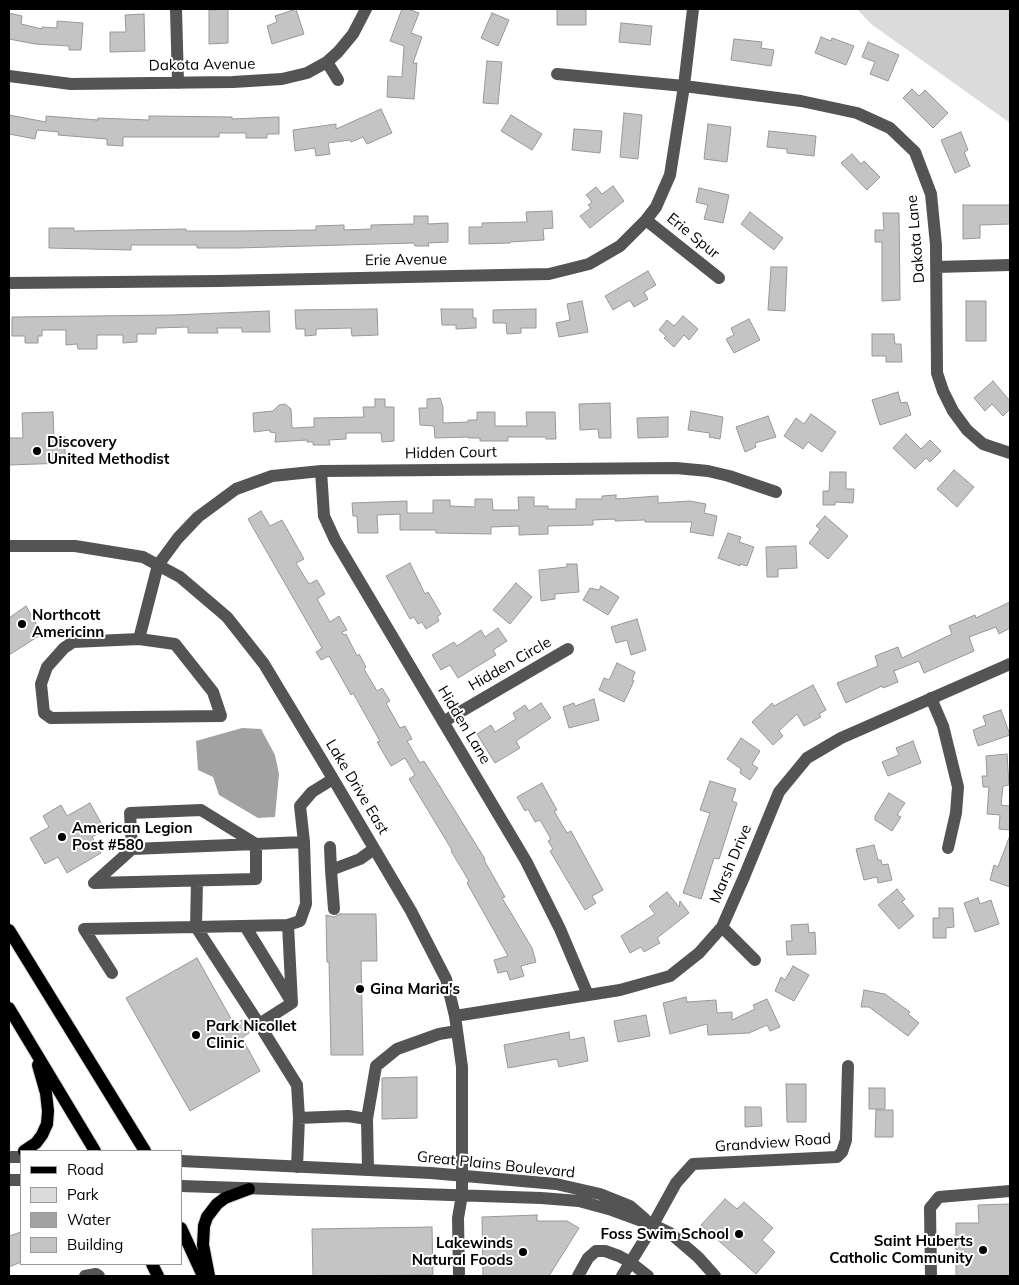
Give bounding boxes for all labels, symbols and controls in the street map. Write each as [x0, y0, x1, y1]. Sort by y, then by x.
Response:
street label: Dakota Avenue [149, 55, 255, 75]
street label: Dakota Lane [903, 194, 929, 284]
street label: Erie Spur [663, 209, 723, 263]
street label: Erie Avenue [365, 250, 447, 270]
place label: Discovery United Methodist [47, 433, 169, 468]
street label: Hidden Court [405, 443, 497, 463]
marker: Discovery United Methodist [31, 445, 43, 457]
place label: Northcott Americinn [32, 606, 104, 641]
marker: Northcott Americinn [16, 618, 28, 630]
street label: Hidden Circle [466, 633, 554, 695]
street label: Hidden Lane [434, 683, 494, 767]
street label: Lake Drive East [322, 736, 392, 838]
place label: American Legion Post #580 [72, 819, 192, 854]
street label: Marsh Drive [706, 822, 756, 906]
marker: American Legion Post #580 [56, 831, 68, 843]
place label: Gina Maria's [370, 980, 460, 998]
marker: Gina Maria's [354, 983, 366, 995]
place label: Park Nicollet Clinic [206, 1017, 296, 1052]
marker: Park Nicollet Clinic [190, 1029, 202, 1041]
street label: Grandview Road [714, 1130, 832, 1156]
street label: Great Plains Boulevard [416, 1148, 576, 1182]
legend [20, 1150, 182, 1265]
text: Road [67, 1160, 104, 1179]
text: Park [67, 1185, 99, 1204]
text: Water [67, 1210, 111, 1229]
place label: Foss Swim School [600, 1225, 729, 1243]
marker: Foss Swim School [733, 1228, 745, 1240]
place label: Saint Huberts Catholic Community [829, 1232, 973, 1267]
place label: Lakewinds Natural Foods [412, 1234, 513, 1269]
text: Building [67, 1235, 123, 1254]
marker: Saint Huberts Catholic Community [977, 1244, 989, 1256]
marker: Lakewinds Natural Foods [517, 1246, 529, 1258]

